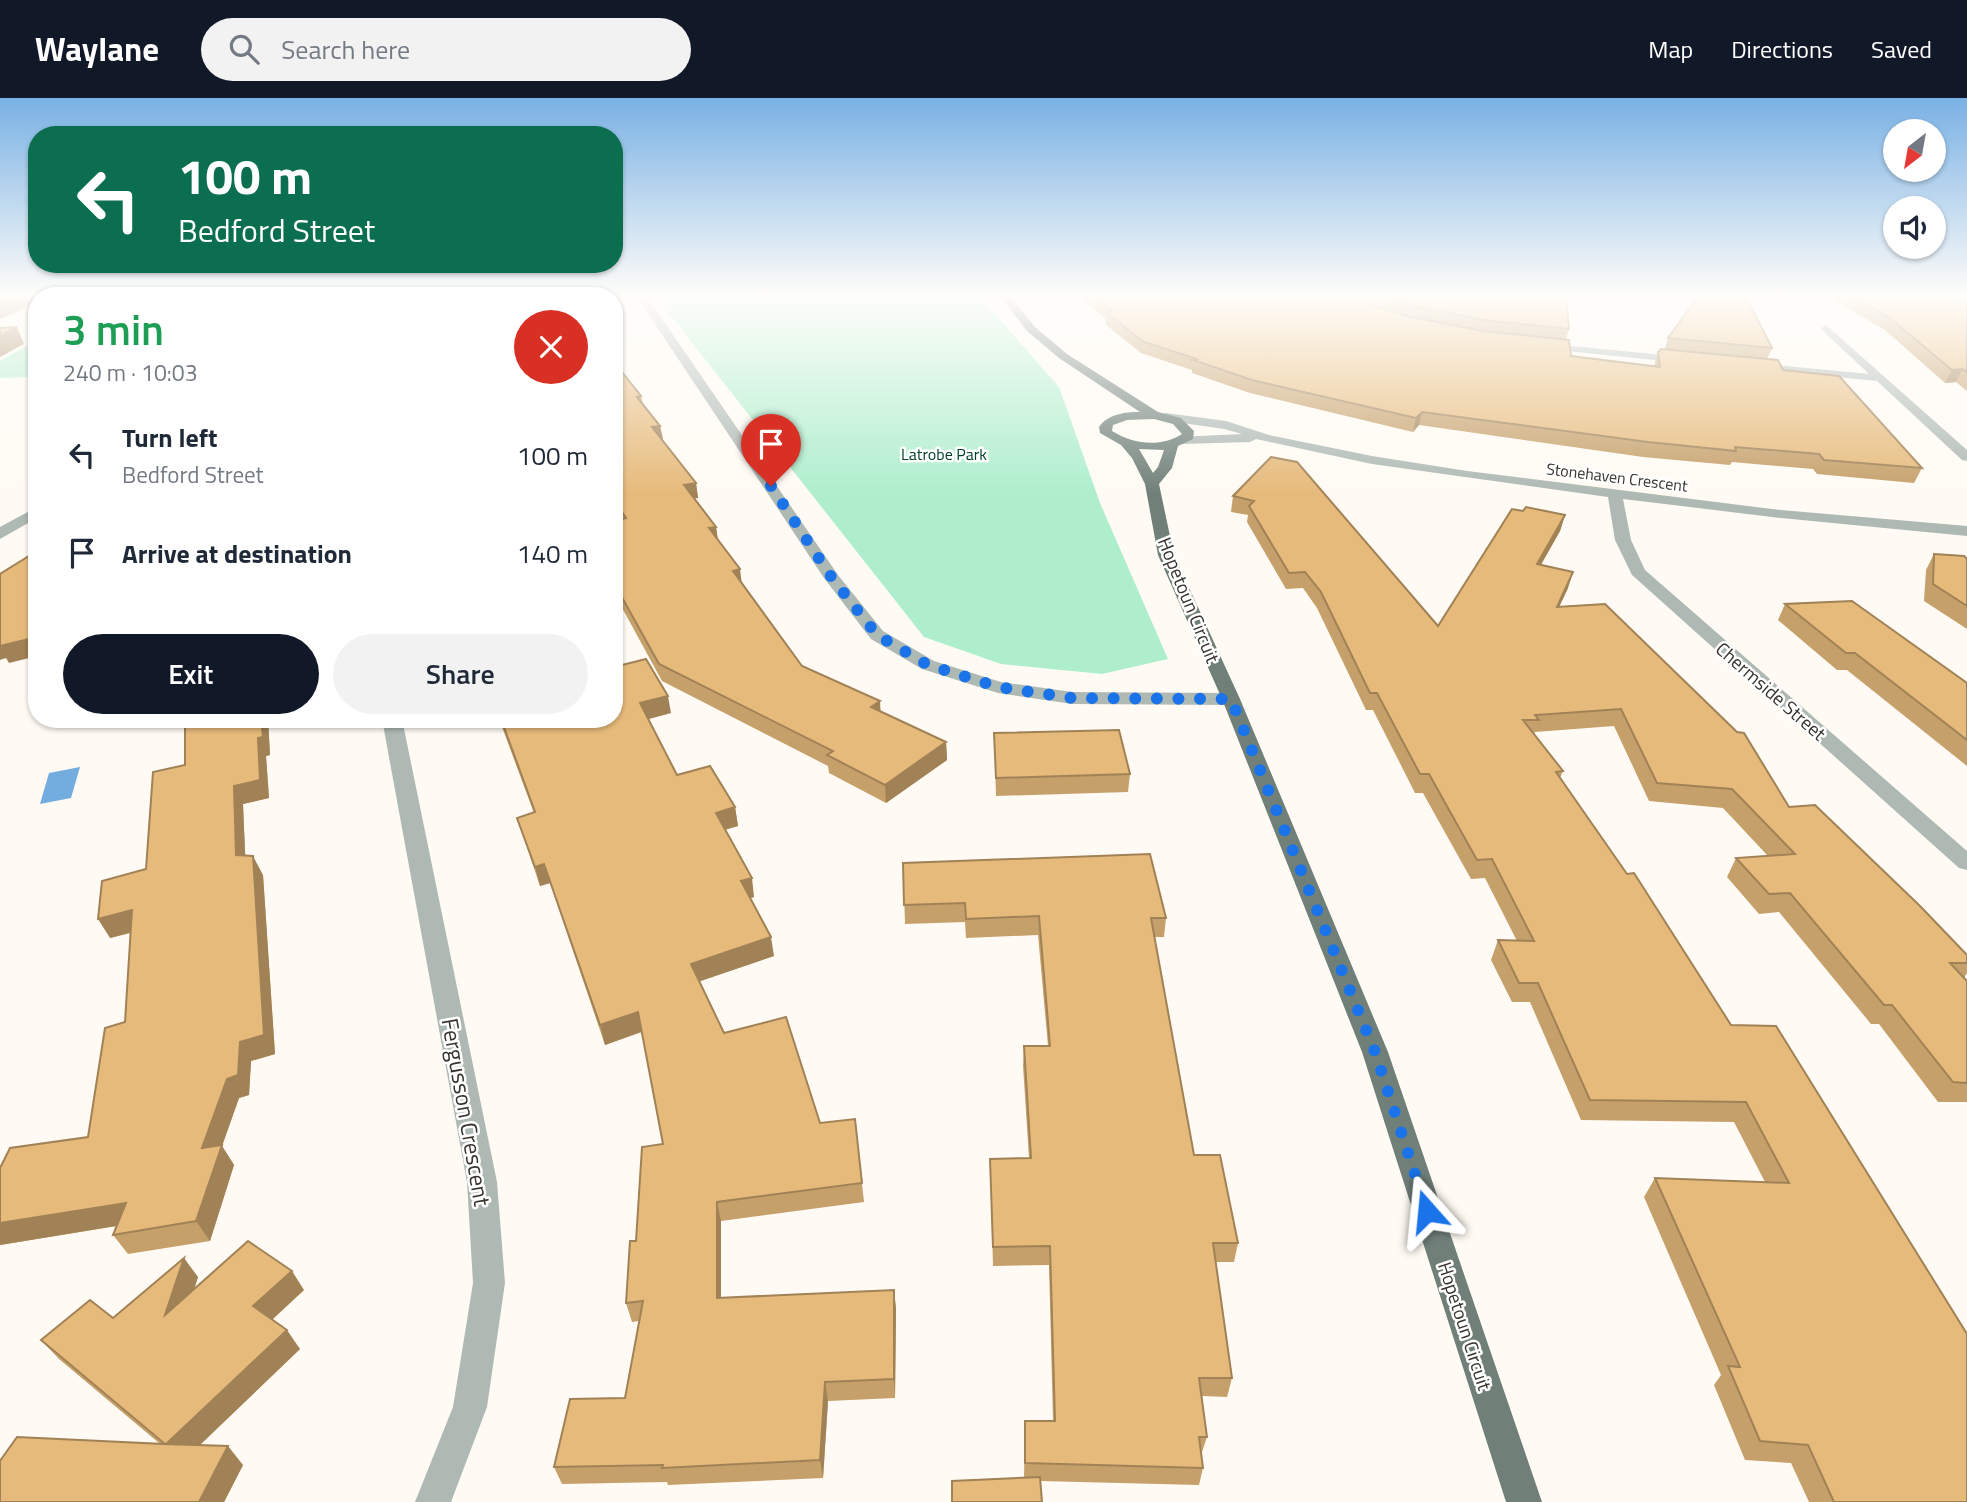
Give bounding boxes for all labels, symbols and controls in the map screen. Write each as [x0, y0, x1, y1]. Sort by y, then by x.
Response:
search box [201, 18, 691, 81]
text: Waylane [35, 24, 159, 74]
icon: search [225, 30, 263, 68]
text: Search here [281, 30, 410, 69]
text: Map [1648, 31, 1693, 67]
text: Directions [1731, 31, 1833, 67]
text: Saved [1871, 31, 1932, 67]
north arrow [1883, 119, 1946, 182]
map controls [1883, 119, 1946, 259]
text: 100 m [178, 138, 312, 213]
icon: left [63, 154, 154, 245]
button: sound [1883, 196, 1946, 259]
text: Bedford Street [178, 206, 375, 254]
text: 3 min [63, 297, 164, 361]
button: close [514, 310, 588, 384]
text: 240 m · 10:03 [63, 355, 198, 390]
pin [741, 414, 801, 486]
text: Turn left [122, 418, 217, 457]
icon: arrive [752, 425, 790, 463]
icon: left [63, 436, 101, 474]
text: 100 m [517, 436, 588, 475]
park label: Latrobe Park [901, 442, 987, 466]
street label: Stonehaven Crescent [1545, 456, 1689, 498]
text: Bedford Street [122, 457, 264, 492]
street label: Hopetoun Circuit [1151, 532, 1228, 667]
icon: arrive [63, 534, 101, 572]
text: Arrive at destination [122, 534, 352, 573]
text: 140 m [517, 534, 588, 573]
button: Exit [63, 634, 319, 714]
button: Share [333, 634, 588, 714]
street label: Chermside Street [1710, 634, 1833, 747]
street label: Fergusson Crescent [433, 1015, 500, 1209]
position arrow [1390, 1174, 1464, 1248]
street label: Hopetoun Circuit [1431, 1258, 1500, 1394]

